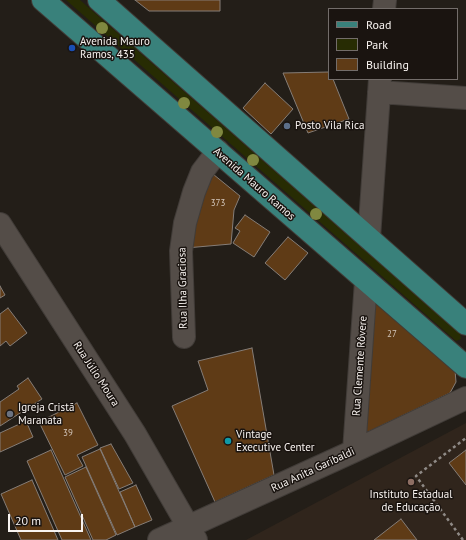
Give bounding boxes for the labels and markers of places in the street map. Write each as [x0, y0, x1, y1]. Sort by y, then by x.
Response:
place label: Avenida Mauro Ramos, 435 [80, 35, 150, 61]
marker: Avenida Mauro Ramos, 435 [67, 43, 77, 53]
place label: Posto Vila Rica [295, 119, 364, 133]
marker: Posto Vila Rica [282, 121, 292, 131]
place label: Igreja Cristã Maranata [18, 401, 74, 427]
marker: Igreja Cristã Maranata [5, 409, 15, 419]
place label: Vintage Executive Center [236, 428, 314, 454]
marker: Vintage Executive Center [223, 436, 233, 446]
marker: Instituto Estadual de Educação [406, 477, 416, 487]
place label: Instituto Estadual de Educação [370, 488, 452, 514]

